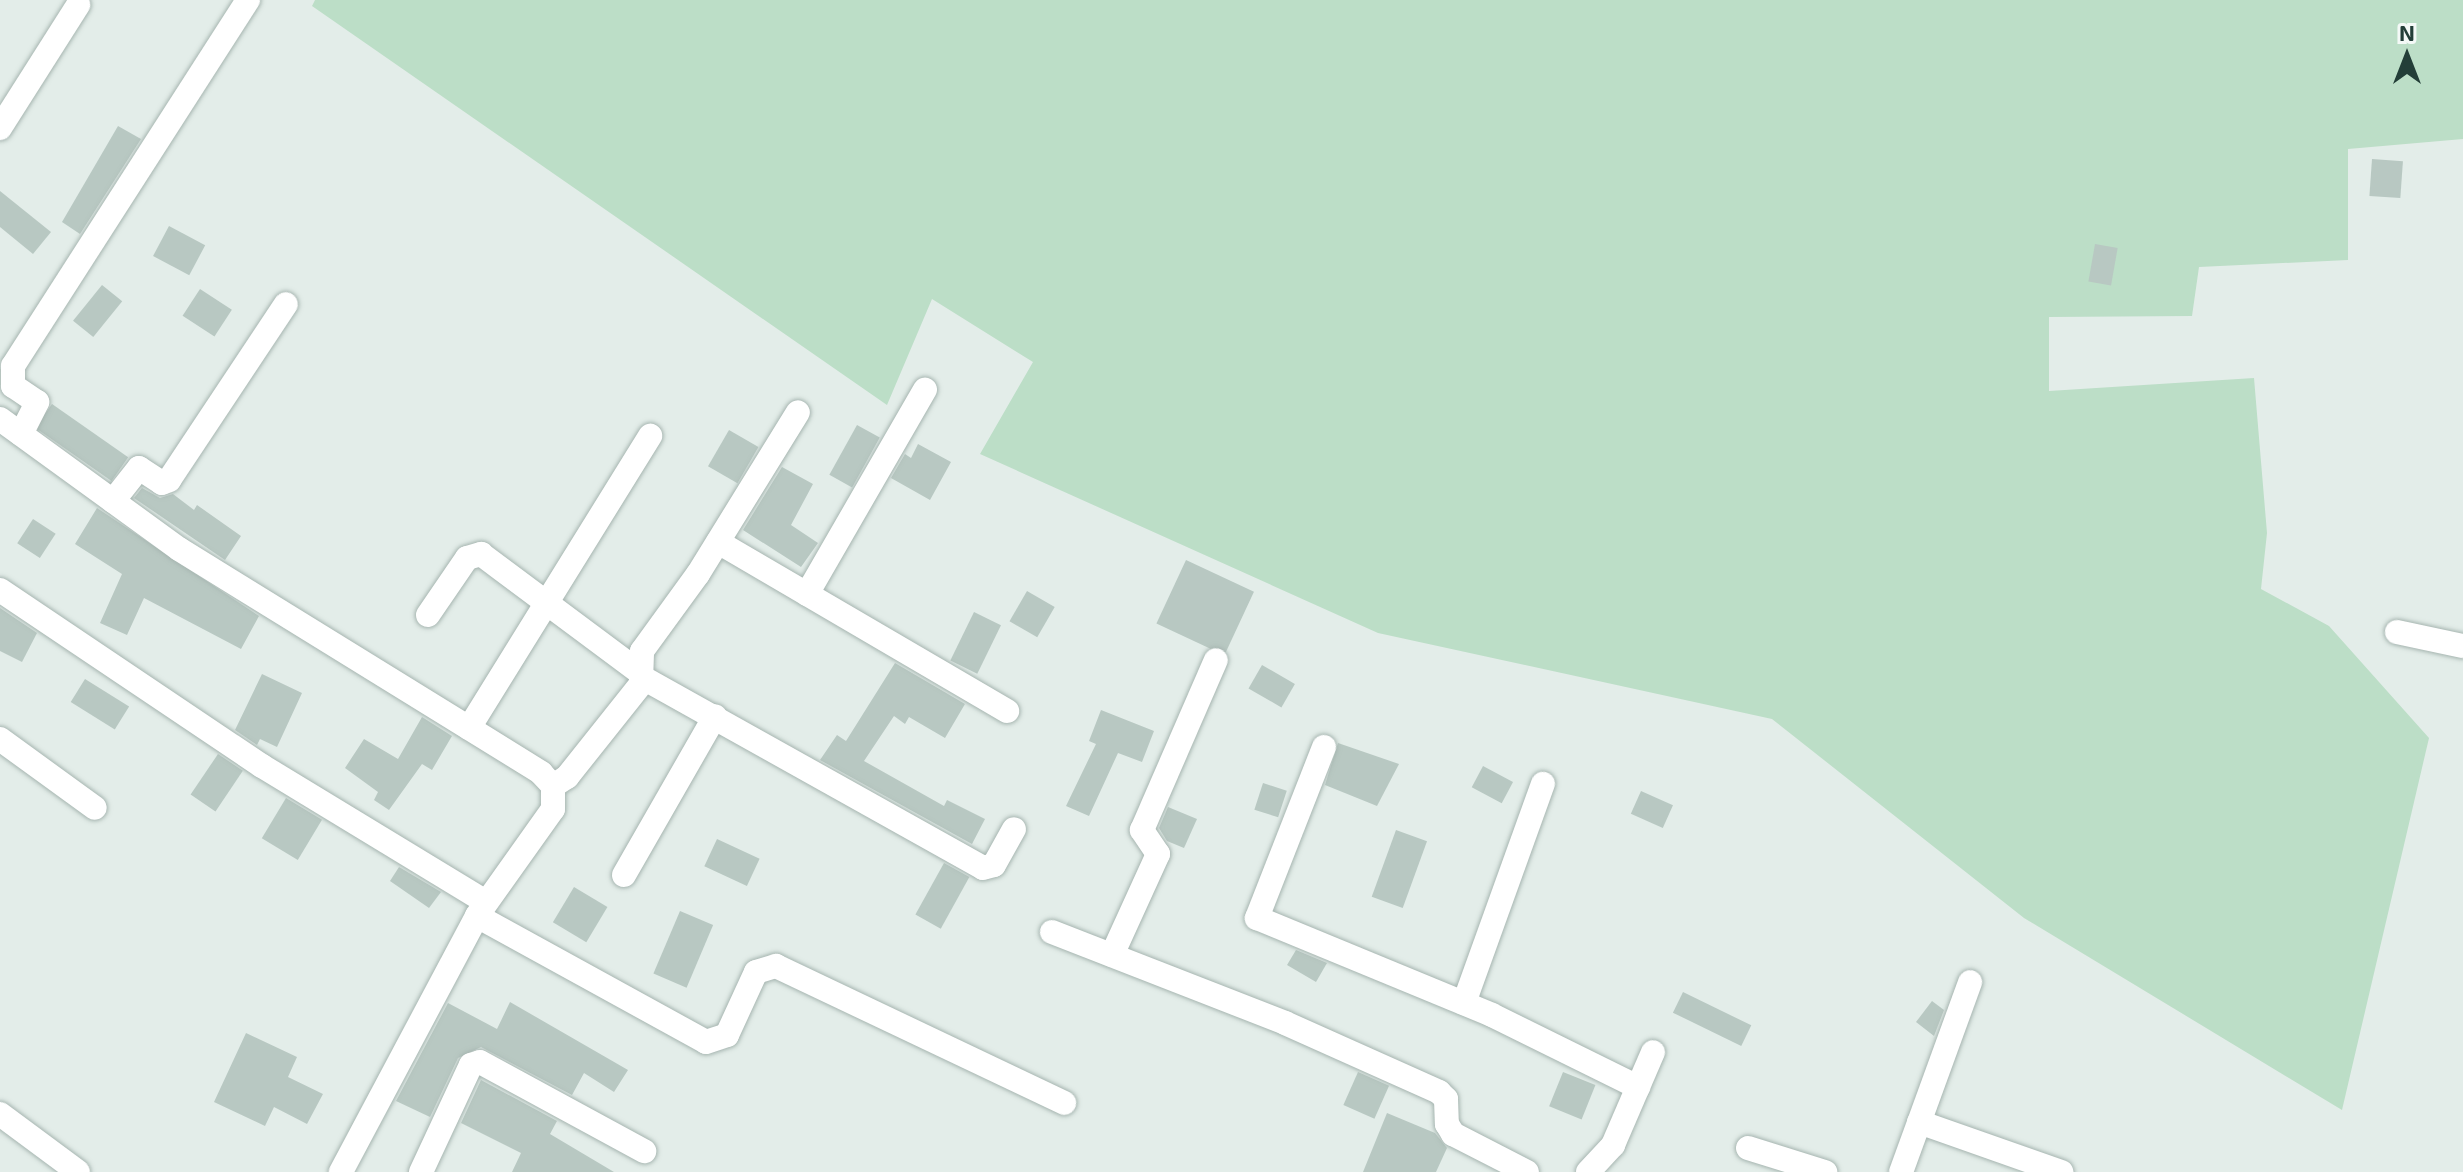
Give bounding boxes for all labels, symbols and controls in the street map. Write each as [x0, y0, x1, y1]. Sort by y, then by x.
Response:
north arrow [2367, 16, 2447, 96]
text: N [2399, 19, 2415, 45]

